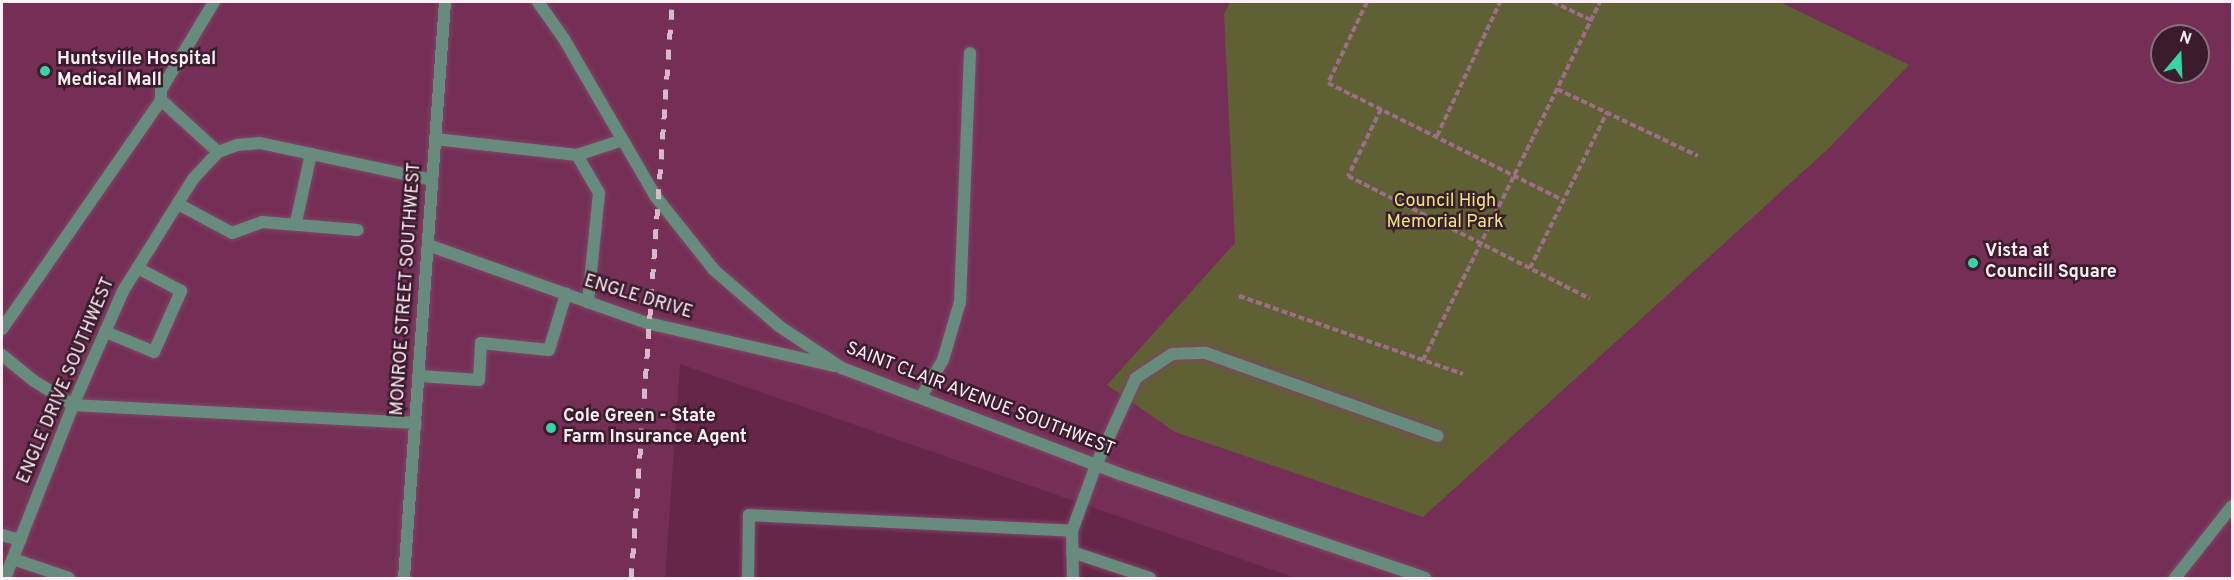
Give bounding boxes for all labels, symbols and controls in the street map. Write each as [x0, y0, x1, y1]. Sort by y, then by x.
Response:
north arrow [2150, 24, 2210, 84]
text: N [2177, 28, 2194, 50]
place label: Huntsville Hospital Medical Mall [57, 50, 216, 92]
marker: Huntsville Hospital Medical Mall [38, 64, 52, 78]
street label: MONROE STREET SOUTHWEST [387, 161, 427, 417]
park label: Council High Memorial Park [1387, 192, 1503, 234]
place label: Vista at Councill Square [1985, 242, 2117, 284]
marker: Vista at Councill Square [1966, 256, 1980, 270]
street label: ENGLE DRIVE [581, 271, 695, 325]
street label: ENGLE DRIVE SOUTHWEST [14, 275, 120, 487]
street label: SAINT CLAIR AVENUE SOUTHWEST [842, 338, 1118, 462]
place label: Cole Green - State Farm Insurance Agent [563, 407, 748, 450]
marker: Cole Green - State Farm Insurance Agent [544, 421, 558, 435]

